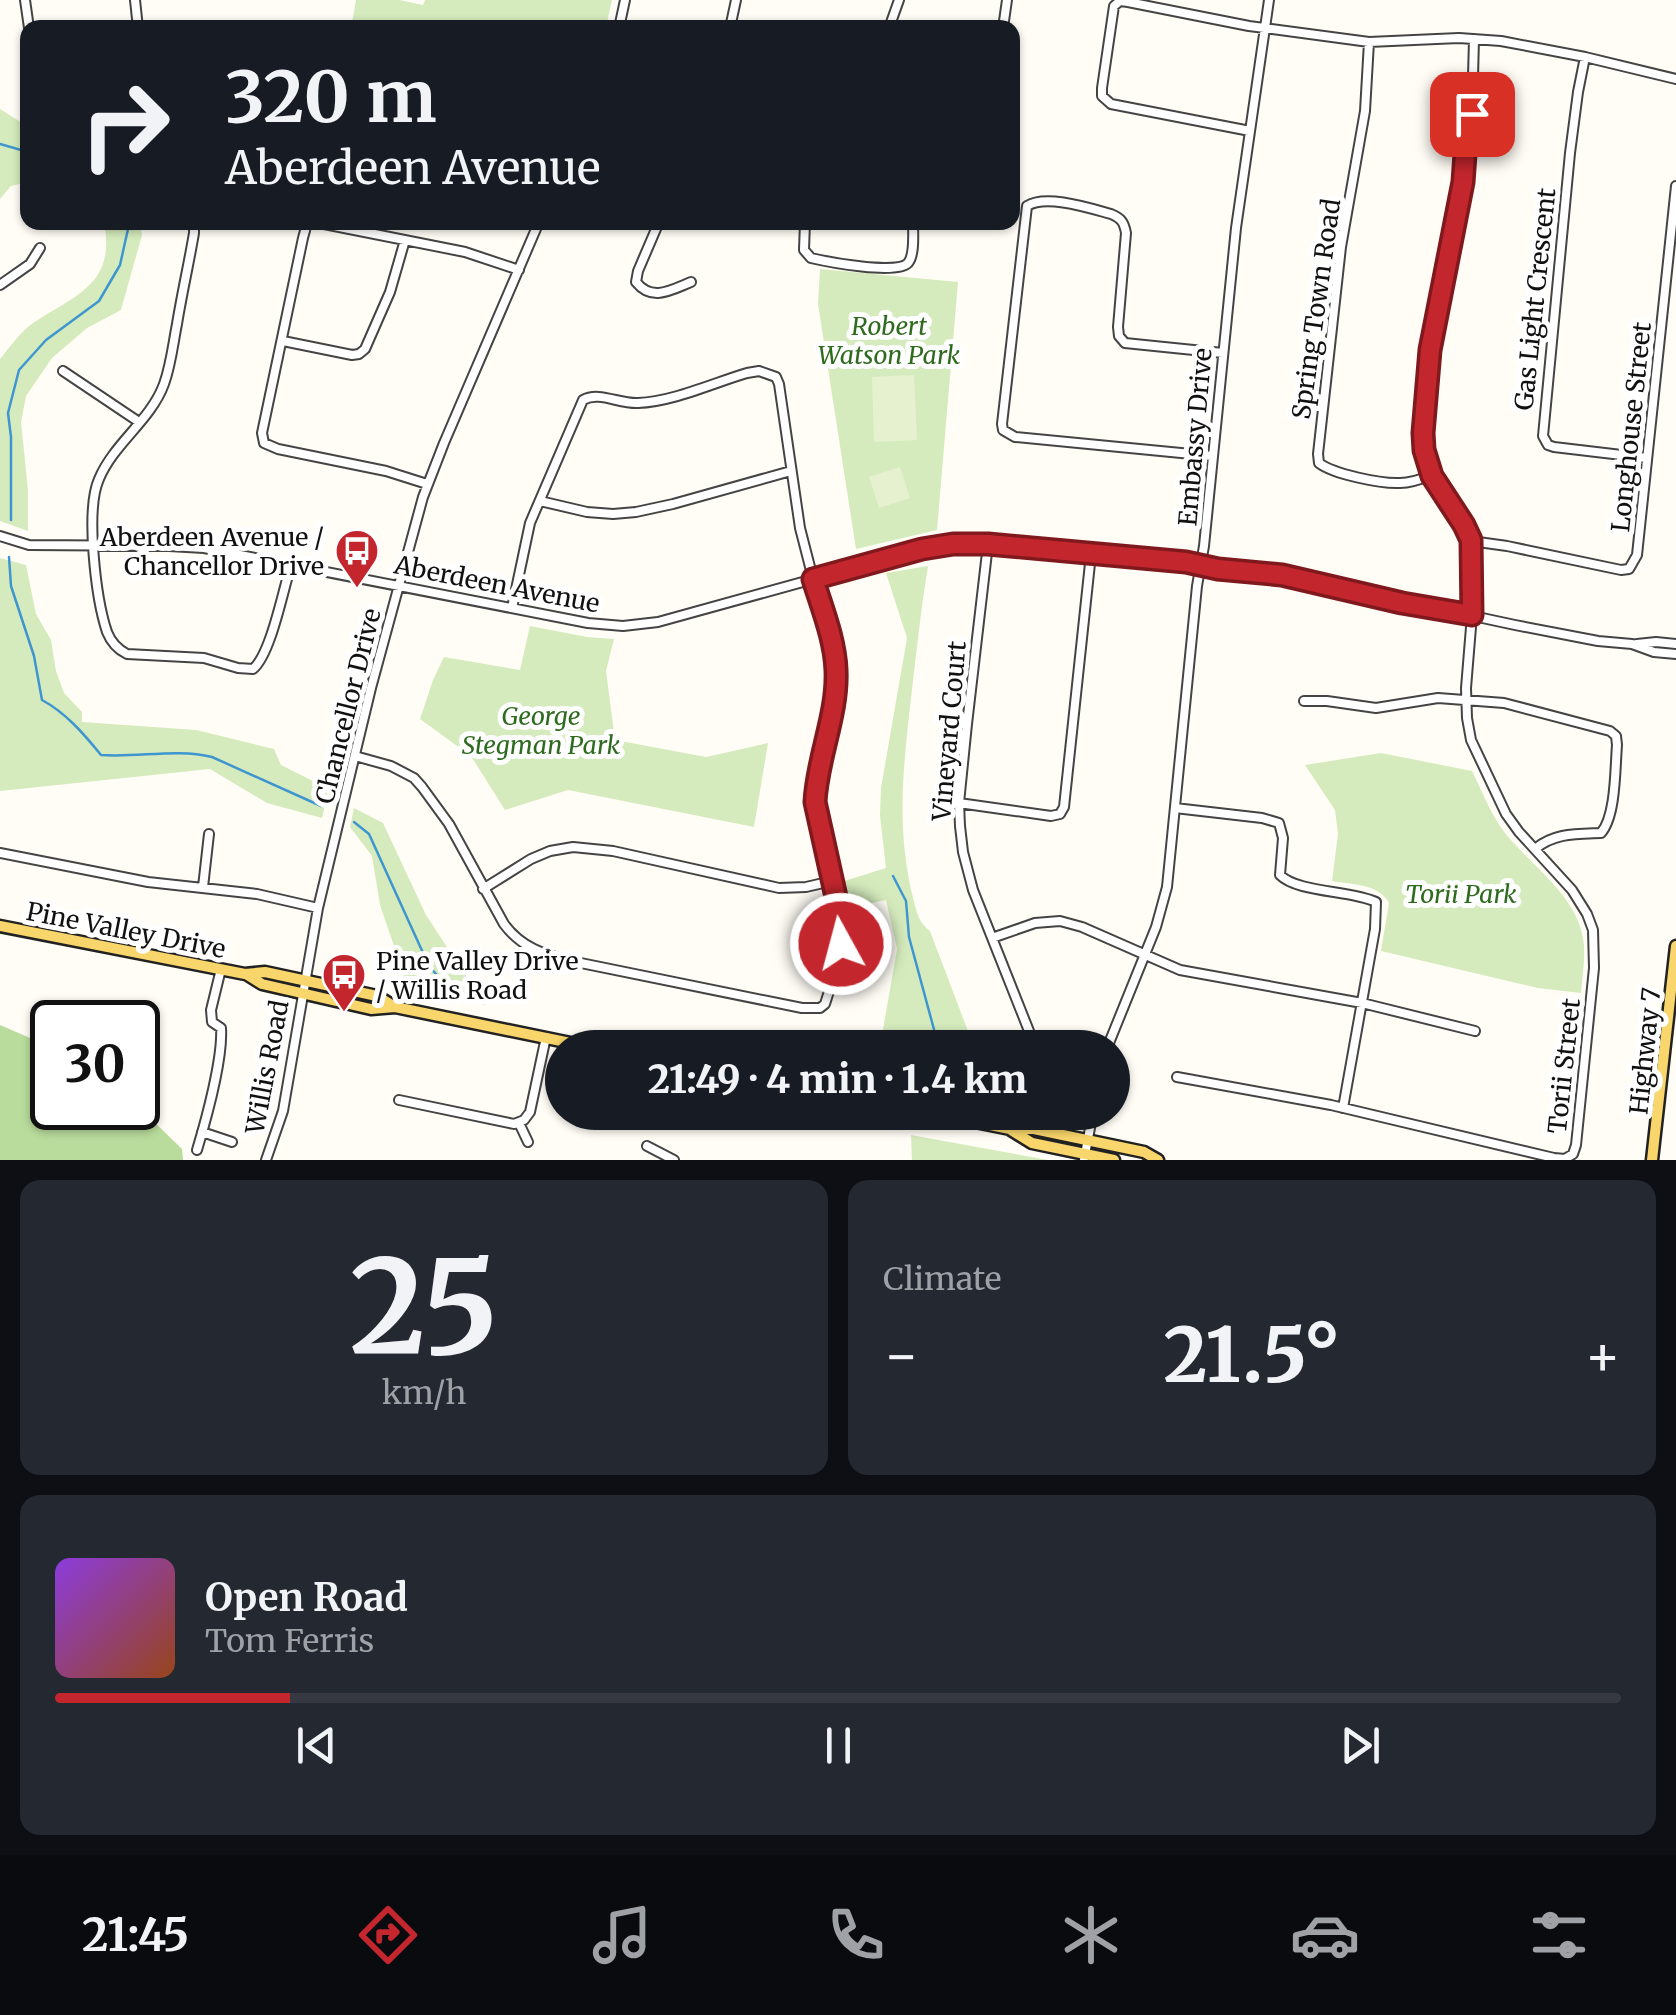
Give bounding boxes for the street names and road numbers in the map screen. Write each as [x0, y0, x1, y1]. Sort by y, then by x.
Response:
street label: Gas Light Crescent [1507, 186, 1563, 412]
street label: Spring Town Road [1285, 197, 1347, 421]
street label: Longhouse Street [1604, 320, 1658, 534]
street label: Embassy Drive [1171, 347, 1219, 527]
street label: Aberdeen Avenue [391, 548, 602, 620]
street label: Chancellor Drive [308, 605, 388, 807]
street label: Vineyard Court [925, 639, 973, 823]
street label: Pine Valley Drive [24, 895, 228, 965]
street label: Highway 7 [1622, 986, 1668, 1116]
street label: Torii Street [1541, 997, 1587, 1135]
street label: Willis Road [238, 998, 296, 1137]

